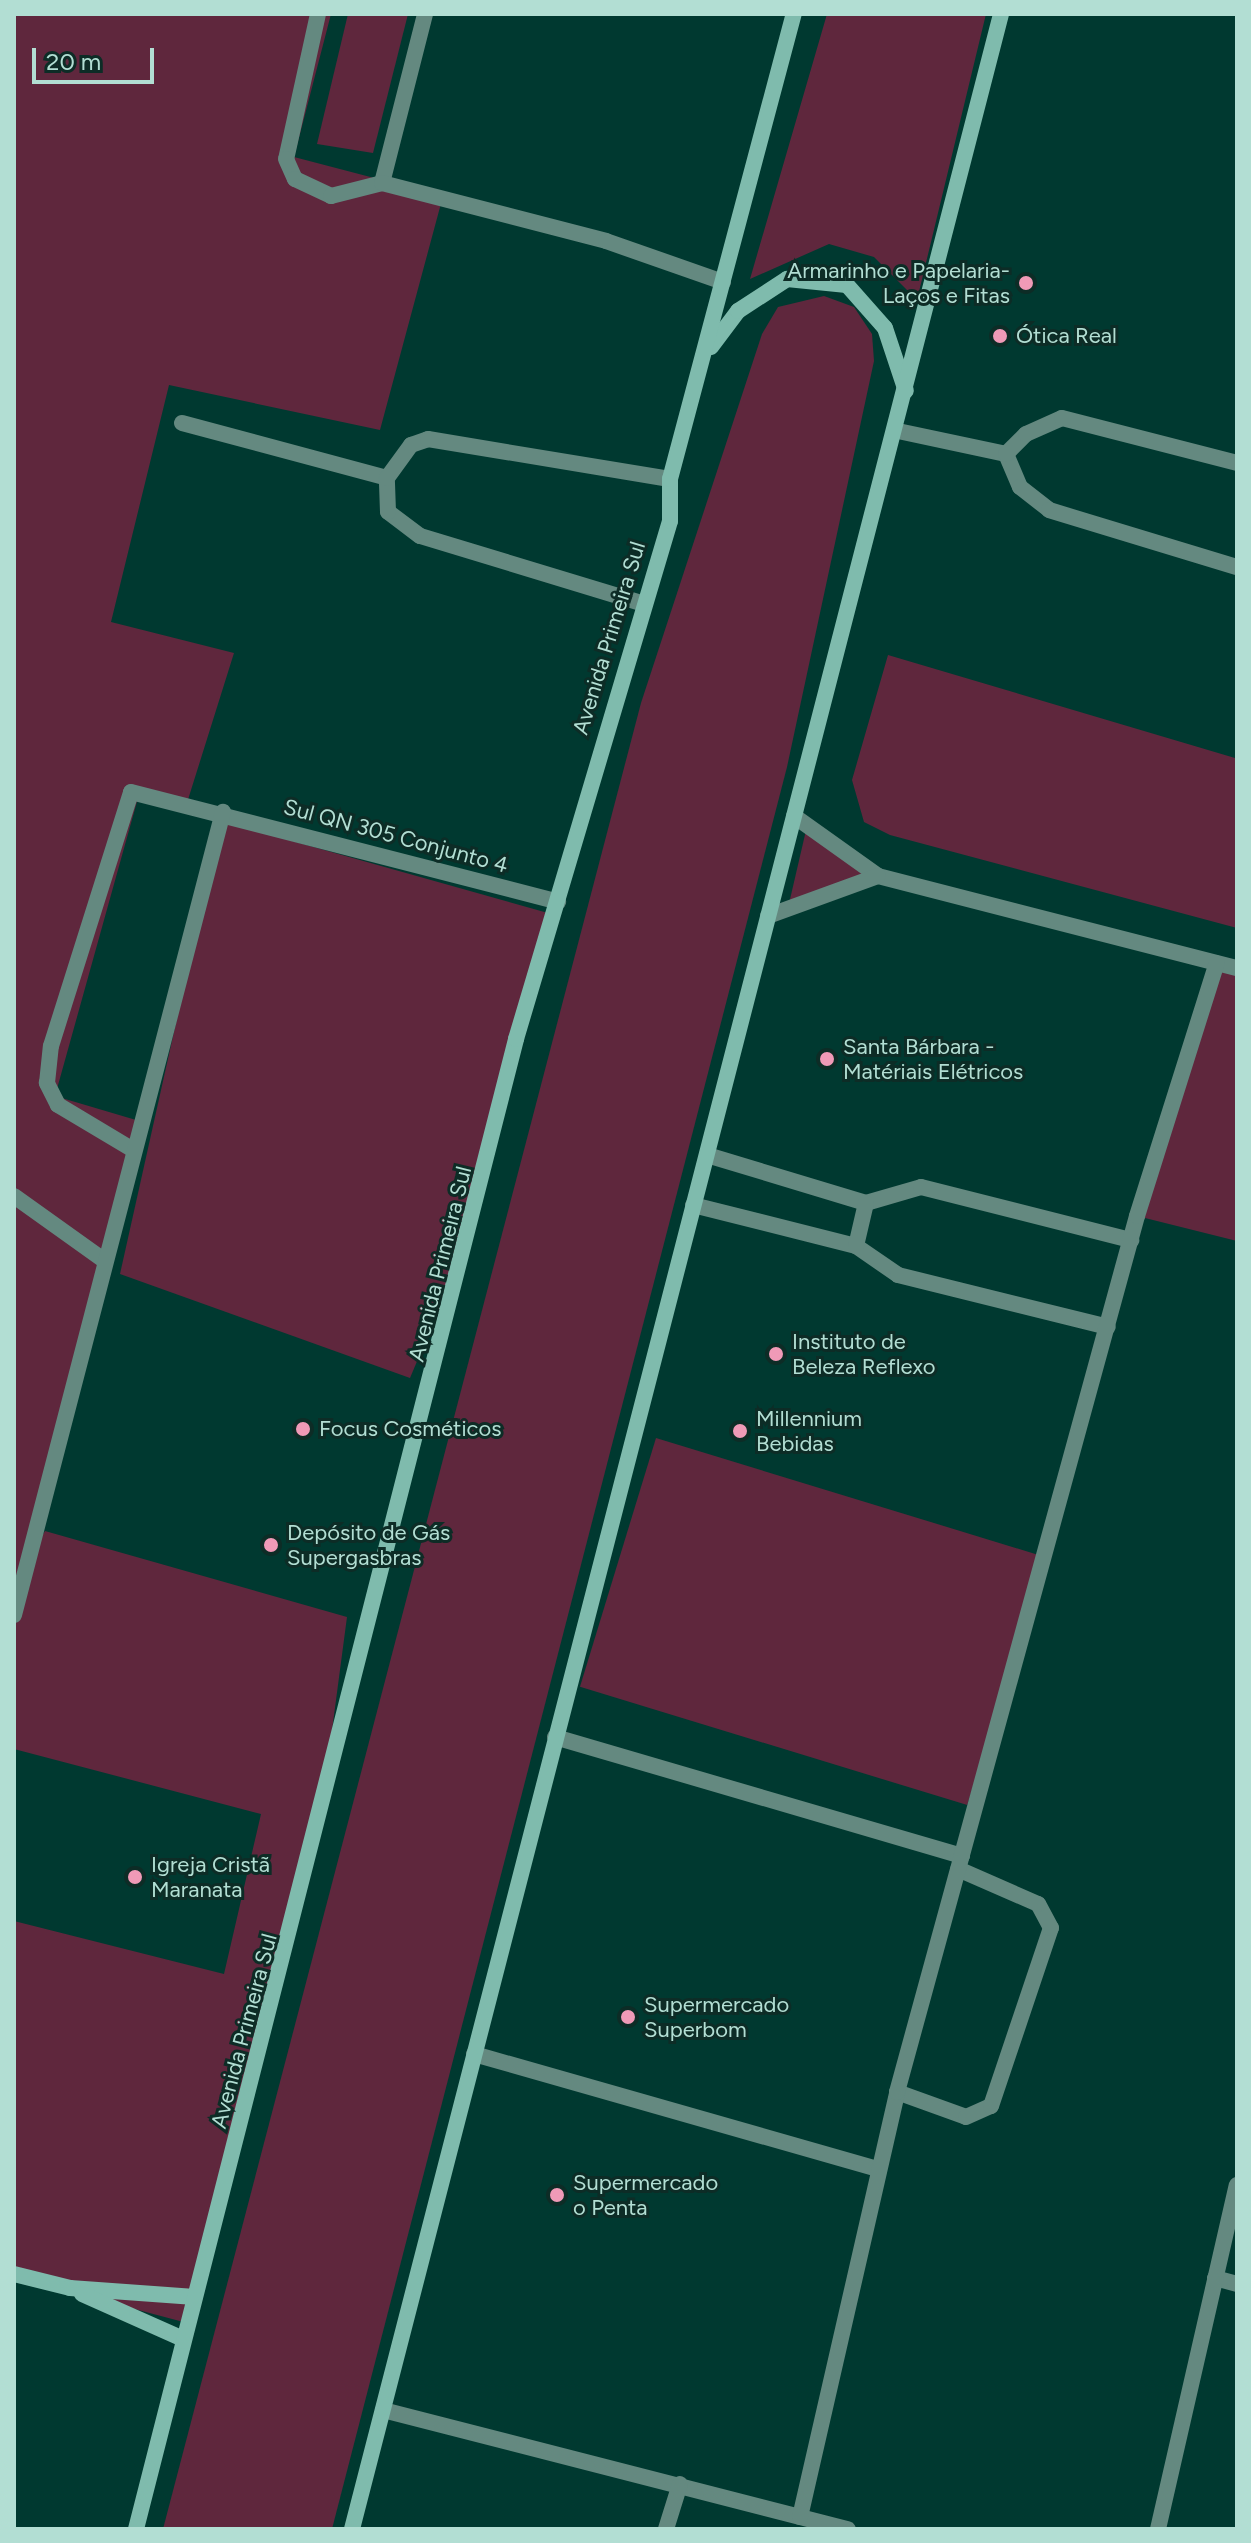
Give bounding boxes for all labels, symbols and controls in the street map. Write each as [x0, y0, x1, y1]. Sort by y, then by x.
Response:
scale bar [36, 32, 158, 82]
text: 20 m [46, 47, 101, 76]
place label: Armarinho e Papelaria- Laços e Fitas [787, 257, 1010, 308]
marker: Armarinho e Papelaria- Laços e Fitas [1017, 274, 1035, 292]
place label: Ótica Real [1016, 323, 1117, 349]
marker: Ótica Real [991, 327, 1009, 345]
street label: Avenida Primeira Sul [567, 538, 651, 738]
street label: Sul QN 305 Conjunto 4 [281, 793, 511, 879]
place label: Santa Bárbara - Matériais Elétricos [843, 1033, 1023, 1084]
marker: Santa Bárbara - Matériais Elétricos [818, 1050, 836, 1068]
street label: Avenida Primeira Sul [403, 1164, 477, 1364]
place label: Instituto de Beleza Reflexo [792, 1328, 936, 1380]
marker: Instituto de Beleza Reflexo [767, 1345, 785, 1363]
place label: Millennium Bebidas [756, 1405, 862, 1456]
place label: Focus Cosméticos [319, 1416, 501, 1442]
marker: Focus Cosméticos [294, 1420, 312, 1438]
marker: Millennium Bebidas [731, 1422, 749, 1440]
place label: Depósito de Gás Supergasbras [287, 1519, 450, 1570]
marker: Depósito de Gás Supergasbras [262, 1536, 280, 1554]
place label: Igreja Cristã Maranata [151, 1851, 270, 1902]
marker: Igreja Cristã Maranata [126, 1868, 144, 1886]
street label: Avenida Primeira Sul [205, 1931, 283, 2131]
place label: Supermercado Superbom [644, 1991, 789, 2042]
marker: Supermercado Superbom [619, 2008, 637, 2026]
place label: Supermercado o Penta [573, 2169, 718, 2220]
marker: Supermercado o Penta [548, 2186, 566, 2204]

